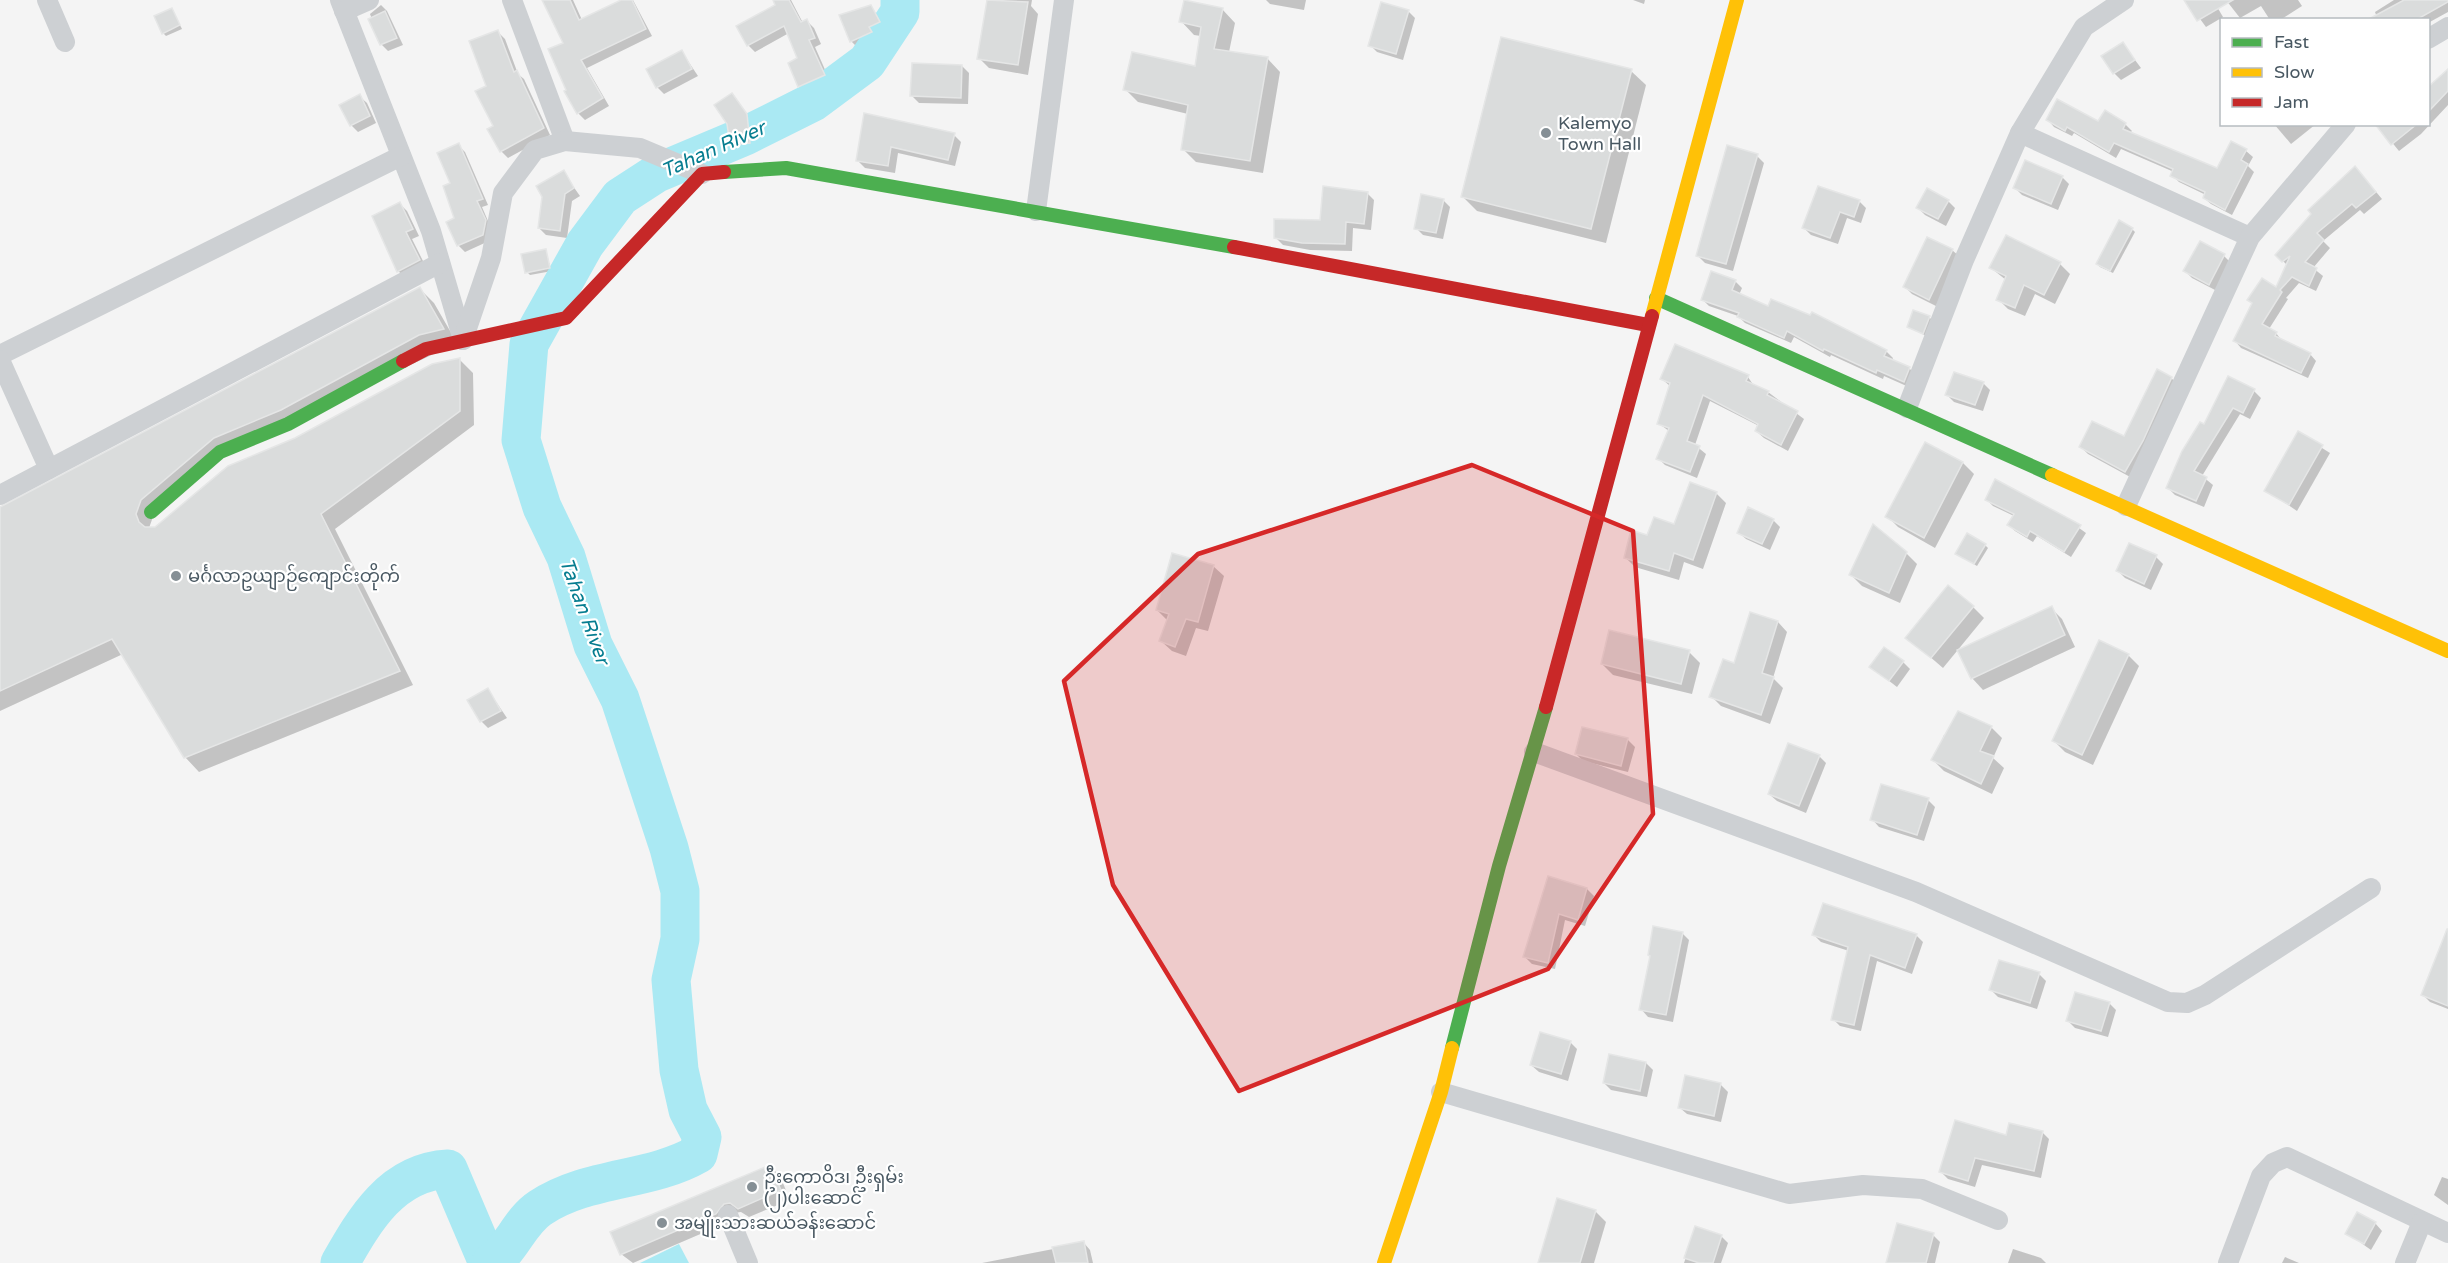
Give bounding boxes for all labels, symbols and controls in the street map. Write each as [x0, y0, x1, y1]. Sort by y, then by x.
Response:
legend [2220, 18, 2430, 126]
text: Fast [2274, 31, 2309, 53]
text: Slow [2274, 61, 2315, 83]
text: Jam [2274, 91, 2309, 113]
place label: Kalemyo Town Hall [1558, 112, 1641, 155]
water label: Tahan River [658, 115, 771, 184]
marker: Kalemyo Town Hall [1539, 126, 1553, 140]
water label: Tahan River [554, 555, 615, 670]
place label: မင်္ဂလာဥယျာဉ်ကျောင်းတိုက် [188, 562, 400, 591]
marker: မင်္ဂလာဥယျာဉ်ကျောင်းတိုက် [169, 569, 183, 583]
place label: ဦးကောဝိဒ၊ ဦးရှမ်း (၂)ပါးဆောင် [764, 1163, 904, 1213]
marker: ဦးကောဝိဒ၊ ဦးရှမ်း (၂)ပါးဆောင် [745, 1180, 759, 1194]
place label: အမျိုးသားဆယ်ခန်းဆောင် [674, 1209, 876, 1238]
marker: အမျိုးသားဆယ်ခန်းဆောင် [655, 1216, 669, 1230]

